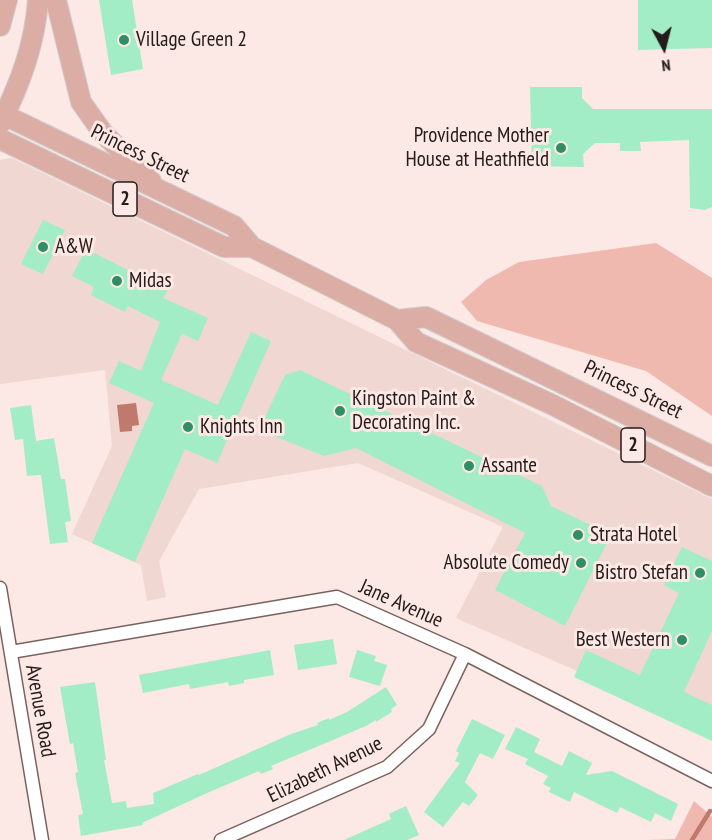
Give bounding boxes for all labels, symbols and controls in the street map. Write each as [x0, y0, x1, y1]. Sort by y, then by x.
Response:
north arrow [634, 18, 694, 78]
place label: Village Green 2 [136, 27, 247, 53]
marker: Village Green 2 [117, 33, 131, 47]
text: N [661, 55, 672, 76]
street label: Princess Street [87, 119, 193, 189]
place label: Providence Mother House at Heathfield [406, 123, 549, 173]
marker: Providence Mother House at Heathfield [554, 141, 568, 155]
road number: 2 [113, 182, 137, 216]
place label: A&W [55, 234, 93, 260]
marker: A&W [36, 240, 50, 254]
place label: Midas [129, 268, 172, 294]
marker: Midas [110, 274, 124, 288]
street label: Princess Street [580, 355, 686, 425]
place label: Kingston Paint & Decorating Inc. [352, 386, 476, 436]
marker: Kingston Paint & Decorating Inc. [333, 404, 347, 418]
place label: Knights Inn [200, 414, 283, 440]
marker: Knights Inn [181, 420, 195, 434]
road number: 2 [621, 428, 645, 462]
place label: Assante [481, 453, 537, 479]
marker: Assante [462, 459, 476, 473]
place label: Strata Hotel [590, 522, 677, 548]
marker: Strata Hotel [571, 528, 585, 542]
place label: Absolute Comedy [444, 550, 569, 576]
marker: Absolute Comedy [574, 556, 588, 570]
place label: Bistro Stefan [595, 560, 688, 586]
marker: Bistro Stefan [693, 566, 707, 580]
street label: Jane Avenue [355, 574, 447, 634]
place label: Best Western [576, 627, 670, 653]
marker: Best Western [675, 633, 689, 647]
street label: Avenue Road [19, 663, 61, 759]
street label: Elizabeth Avenue [263, 731, 387, 809]

